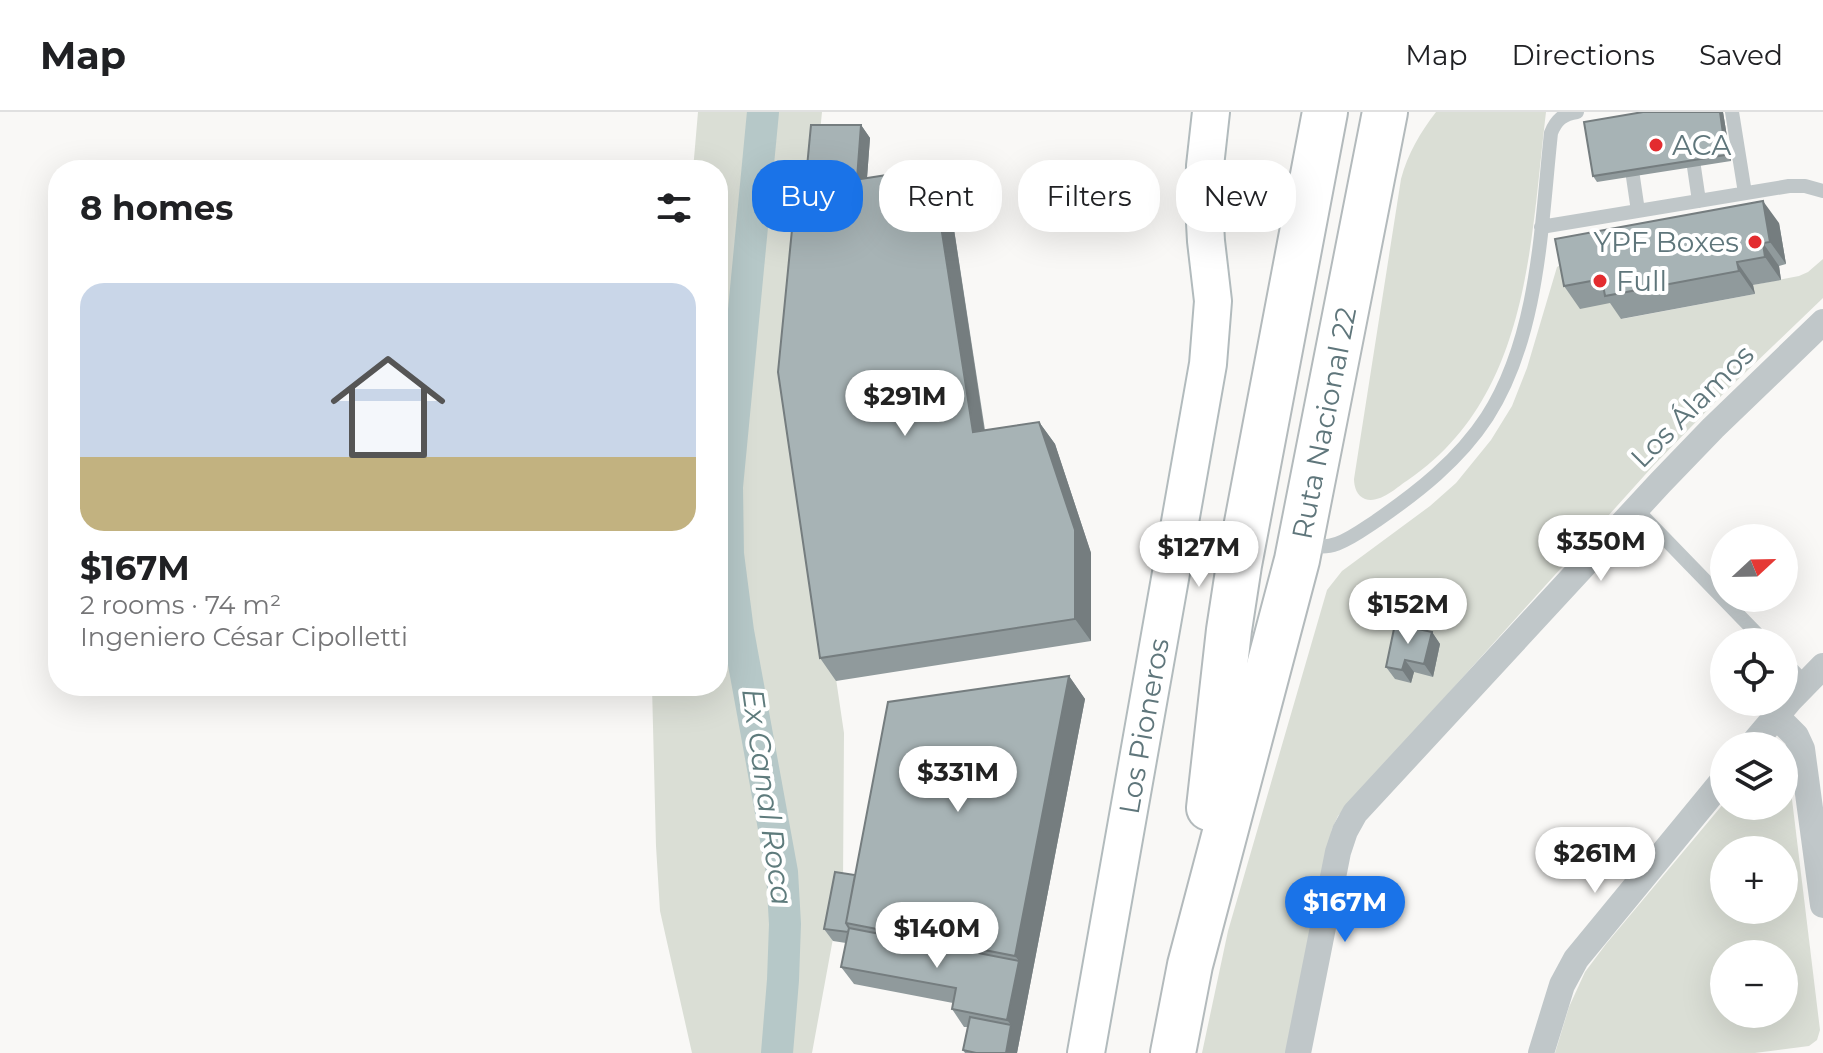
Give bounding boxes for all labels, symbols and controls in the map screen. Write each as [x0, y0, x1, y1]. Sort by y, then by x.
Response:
text: Map [40, 32, 126, 79]
text: Map [1405, 38, 1467, 72]
text: Directions [1511, 38, 1655, 72]
text: Saved [1699, 38, 1783, 72]
place label: ACA [1672, 128, 1732, 162]
marker: ACA [1647, 136, 1665, 154]
chip: Buy [752, 160, 863, 232]
chip: Rent [879, 160, 1002, 232]
chip: Filters [1018, 160, 1160, 232]
chip: New [1176, 160, 1296, 232]
icon: filters [652, 186, 696, 230]
text: 8 homes [80, 187, 233, 229]
place label: YPF Boxes [1594, 225, 1739, 259]
marker: YPF Boxes [1746, 233, 1764, 251]
place label: Full [1616, 264, 1667, 298]
marker: Full [1591, 272, 1609, 290]
street label: Ruta Nacional 22 [1284, 304, 1363, 542]
icon: home [316, 335, 460, 479]
street label: Los Álamos [1623, 337, 1761, 475]
pin: $291M [849, 370, 961, 438]
text: $291M [863, 380, 947, 412]
pin: $350M [1545, 515, 1657, 583]
pin: $127M [1143, 521, 1255, 589]
north arrow [1710, 524, 1798, 612]
map controls [1710, 524, 1798, 1028]
text: $350M [1556, 525, 1646, 557]
text: $127M [1158, 531, 1240, 563]
text: $167M [80, 547, 190, 589]
pin: $152M [1352, 578, 1464, 646]
text: $152M [1367, 588, 1449, 620]
text: 2 rooms · 74 m² [80, 589, 281, 621]
text: Ingeniero César Cipolletti [80, 621, 408, 653]
button: locate [1710, 628, 1798, 716]
street label: Los Pioneros [1112, 635, 1176, 817]
water label: Ex Canal Roca [734, 686, 801, 908]
button: layers [1710, 732, 1798, 820]
pin: $331M [902, 746, 1014, 814]
text: $331M [917, 756, 999, 788]
pin: $261M [1539, 827, 1651, 895]
button: + [1710, 836, 1798, 924]
text: $261M [1553, 837, 1637, 869]
pin: $167M [1289, 876, 1401, 944]
text: $167M [1303, 886, 1387, 918]
pin: $140M [881, 902, 993, 970]
text: $140M [894, 912, 980, 944]
button: − [1710, 940, 1798, 1028]

